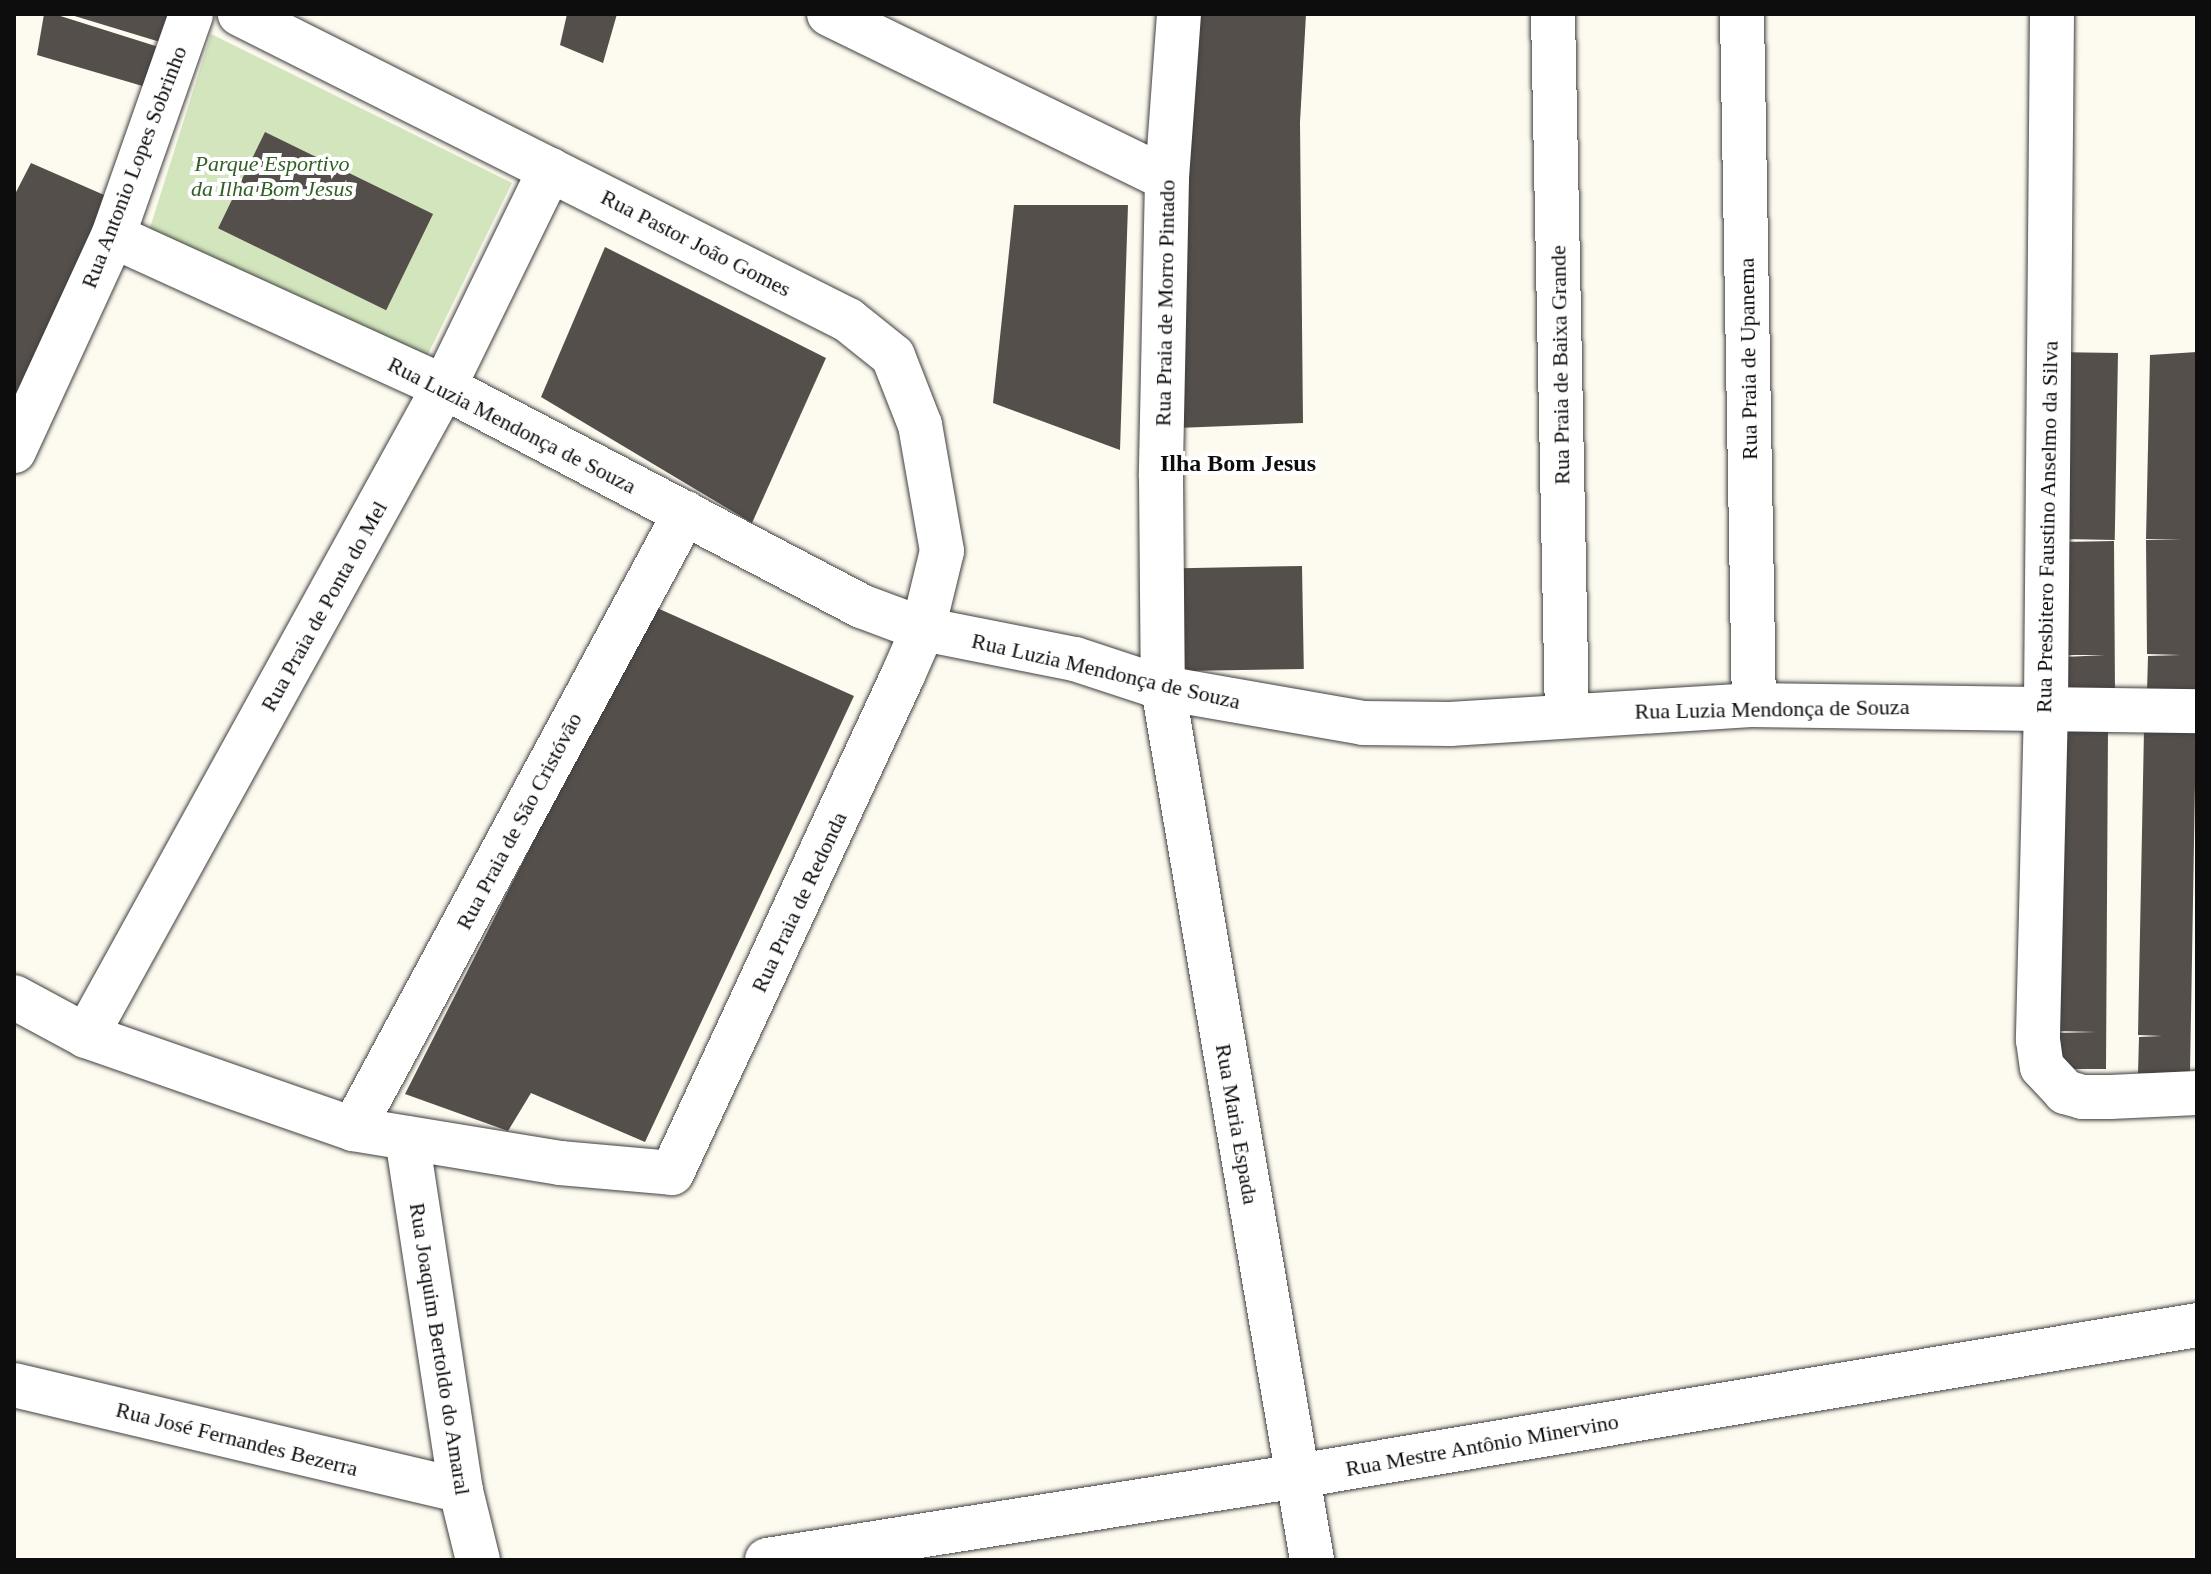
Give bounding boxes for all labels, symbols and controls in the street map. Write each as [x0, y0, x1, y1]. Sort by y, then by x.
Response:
street label: Rua Antonio Lopes Sobrinho [75, 42, 193, 292]
park label: Parque Esportivo da Ilha Bom Jesus [191, 150, 353, 202]
street label: Rua Praia de Morro Pintado [1150, 179, 1180, 427]
street label: Rua Pastor João Gomes [597, 184, 795, 302]
street label: Rua Praia de Baixa Grande [1545, 245, 1575, 485]
street label: Rua Praia de Upanema [1733, 258, 1763, 460]
street label: Rua Presbitero Faustino Anselmo da Silva [2031, 340, 2063, 714]
street label: Rua Luzia Mendonça de Souza [384, 351, 640, 499]
district label: Ilha Bom Jesus [1160, 450, 1316, 478]
street label: Rua Praia de Ponta do Mel [255, 496, 393, 716]
street label: Rua Luzia Mendonça de Souza [969, 627, 1243, 715]
street label: Rua Luzia Mendonça de Souza [1634, 693, 1910, 725]
street label: Rua Praia de São Cristóvão [451, 708, 587, 934]
street label: Rua Praia de Redonda [746, 808, 852, 996]
street label: Rua Maria Espada [1210, 1042, 1264, 1206]
street label: Rua Joaquim Bertoldo do Amaral [404, 1200, 476, 1498]
street label: Rua José Fernandes Bezerra [113, 1396, 361, 1482]
street label: Rua Mestre Antônio Minervino [1343, 1408, 1621, 1482]

